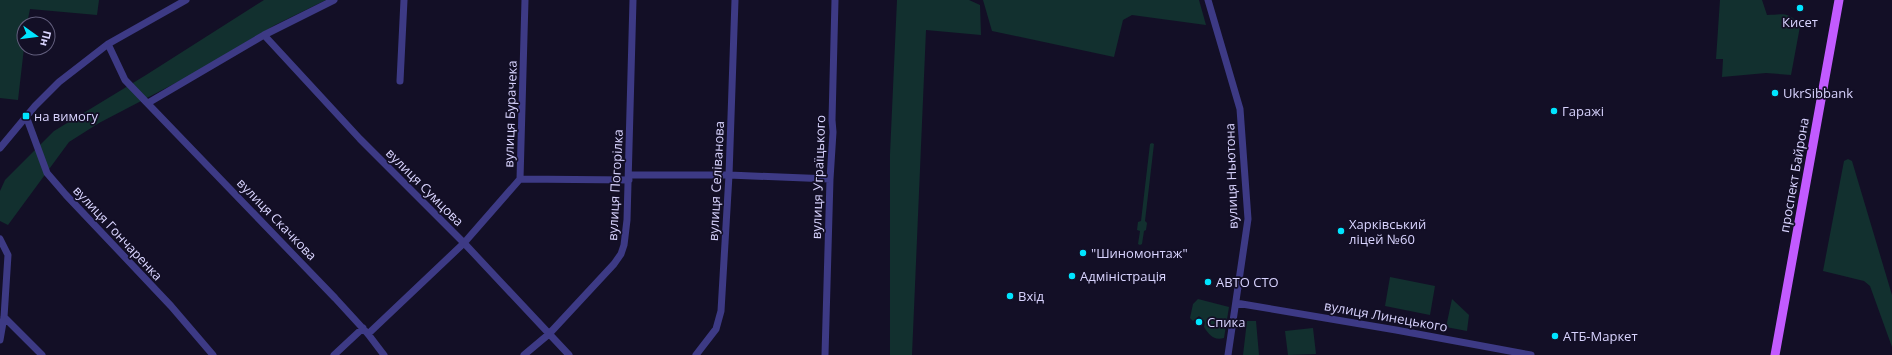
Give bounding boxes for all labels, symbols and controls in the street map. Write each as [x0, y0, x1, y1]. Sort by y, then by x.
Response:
marker: Кисет [1795, 3, 1805, 13]
place label: Кисет [1782, 13, 1818, 31]
north arrow [16, 16, 56, 56]
text: Пн [37, 29, 55, 48]
street label: вулиця Бурачека [499, 60, 521, 168]
place label: UkrSibbank [1783, 84, 1853, 102]
marker: UkrSibbank [1770, 88, 1780, 98]
place label: Гаражі [1562, 102, 1604, 120]
marker: Гаражі [1549, 106, 1559, 116]
place label: на вимогу [34, 107, 99, 125]
marker: на вимогу [21, 111, 31, 121]
street label: вулиця Уграїцького [807, 114, 829, 239]
street label: проспект Байрона [1775, 116, 1813, 234]
street label: вулиця Селіванова [704, 121, 728, 241]
street label: вулиця Ньютона [1220, 123, 1242, 229]
street label: вулиця Погорілка [603, 129, 627, 241]
street label: вулиця Сумцова [382, 144, 468, 230]
street label: вулиця Скачкова [233, 174, 321, 264]
street label: вулиця Гончаренка [69, 182, 167, 284]
place label: Харківський ліцей №60 [1349, 215, 1426, 248]
marker: Харківський ліцей №60 [1336, 226, 1346, 236]
place label: "Шиномонтаж" [1091, 244, 1188, 262]
marker: "Шиномонтаж" [1078, 248, 1088, 258]
place label: Адміністрація [1080, 267, 1166, 285]
marker: Адміністрація [1067, 271, 1077, 281]
place label: АВТО СТО [1216, 273, 1279, 291]
marker: АВТО СТО [1203, 277, 1213, 287]
place label: Вхід [1018, 287, 1044, 305]
marker: Вхід [1005, 291, 1015, 301]
street label: вулиця Линецького [1323, 296, 1449, 336]
place label: Спика [1207, 313, 1245, 331]
marker: Спика [1194, 317, 1204, 327]
place label: АТБ-Маркет [1563, 327, 1638, 345]
marker: АТБ-Маркет [1550, 331, 1560, 341]

